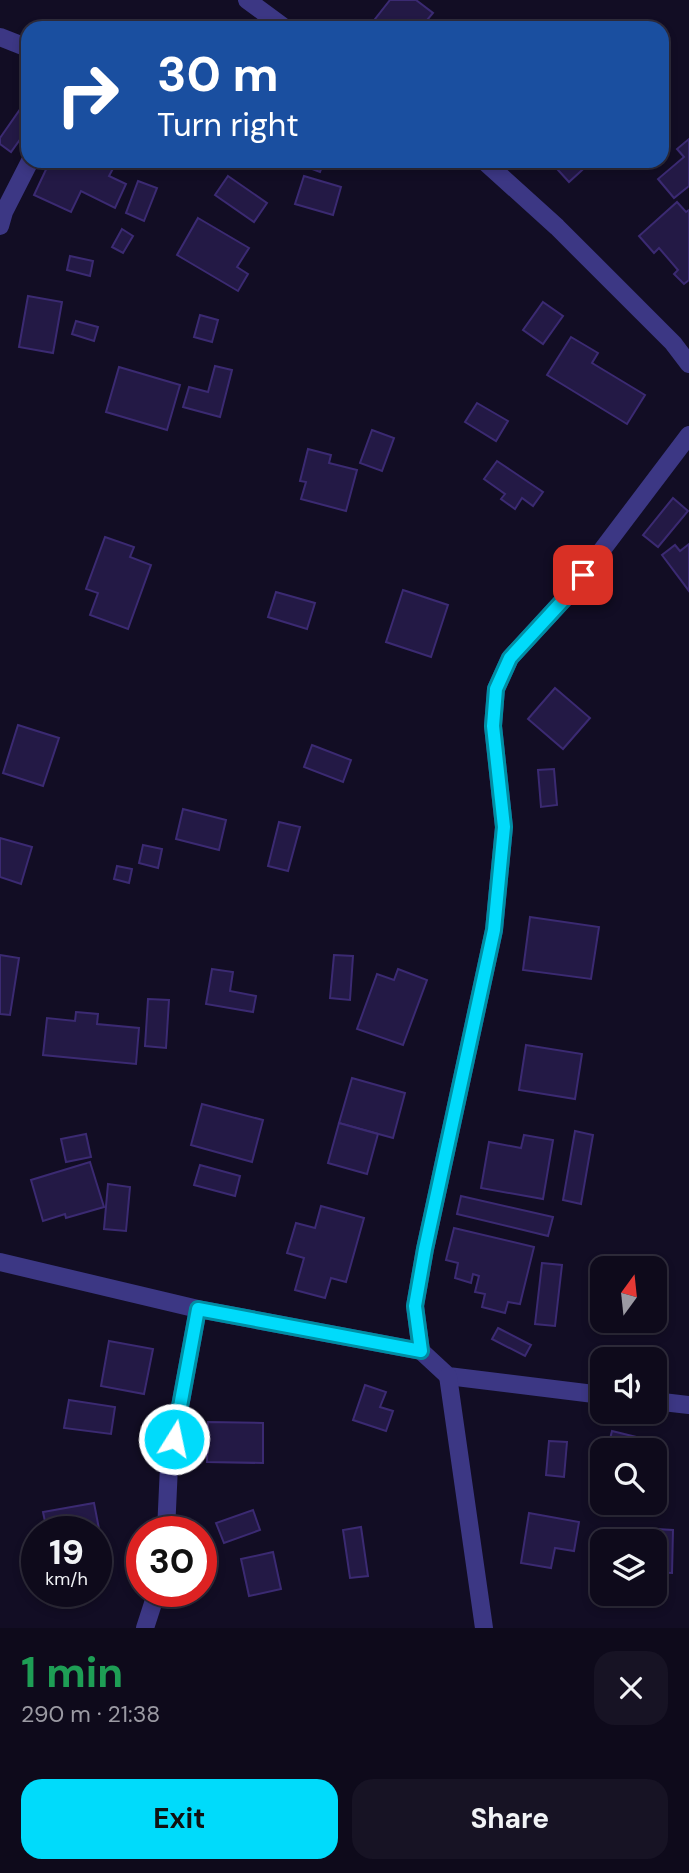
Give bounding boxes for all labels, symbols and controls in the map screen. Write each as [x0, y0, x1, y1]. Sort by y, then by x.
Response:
text: 30 m [157, 42, 279, 106]
icon: right [42, 49, 133, 140]
text: Turn right [157, 104, 299, 146]
pin [553, 545, 613, 605]
icon: arrive [564, 556, 602, 594]
north arrow [590, 1256, 667, 1334]
map controls [590, 1256, 667, 1606]
button: sound [590, 1347, 667, 1424]
position arrow [137, 1402, 211, 1476]
button: search [590, 1438, 667, 1515]
speed limit sign: 30 [126, 1516, 217, 1607]
text: 19 [49, 1529, 84, 1575]
button: layers [590, 1529, 667, 1606]
text: km/h [45, 1567, 88, 1591]
text: 1 min [21, 1645, 123, 1700]
button: close [594, 1651, 668, 1725]
text: 290 m · 21:38 [21, 1699, 160, 1729]
button: Exit [21, 1779, 338, 1859]
button: Share [352, 1779, 668, 1859]

